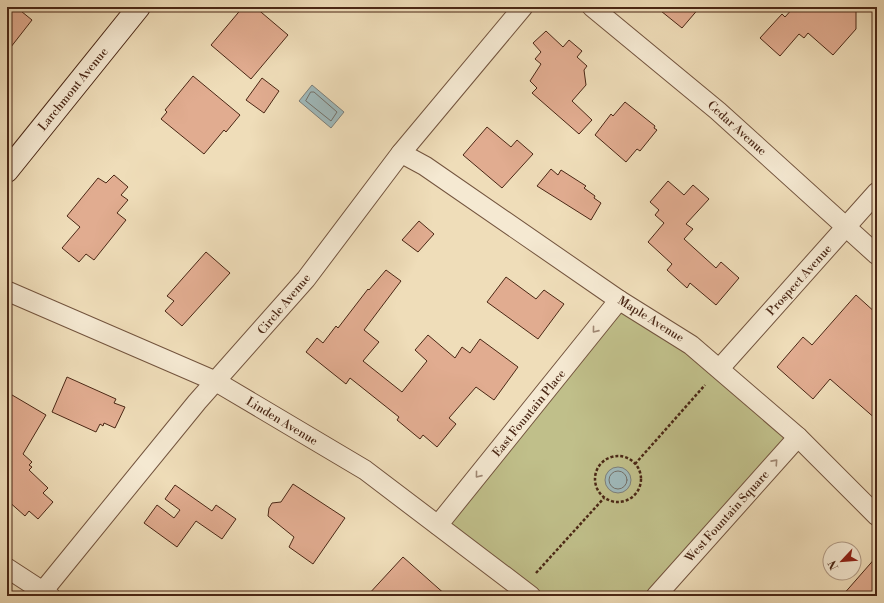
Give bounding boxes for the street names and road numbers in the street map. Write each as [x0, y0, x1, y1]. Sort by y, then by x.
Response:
street label: Larchmont Avenue [35, 45, 112, 134]
street label: Cedar Avenue [704, 98, 769, 159]
street label: Prospect Avenue [763, 242, 835, 319]
street label: Circle Avenue [255, 271, 314, 338]
street label: Maple Avenue [615, 293, 687, 346]
street label: East Fountain Place [489, 367, 569, 460]
street label: Linden Avenue [243, 394, 320, 449]
street label: West Fountain Square [681, 467, 773, 566]

